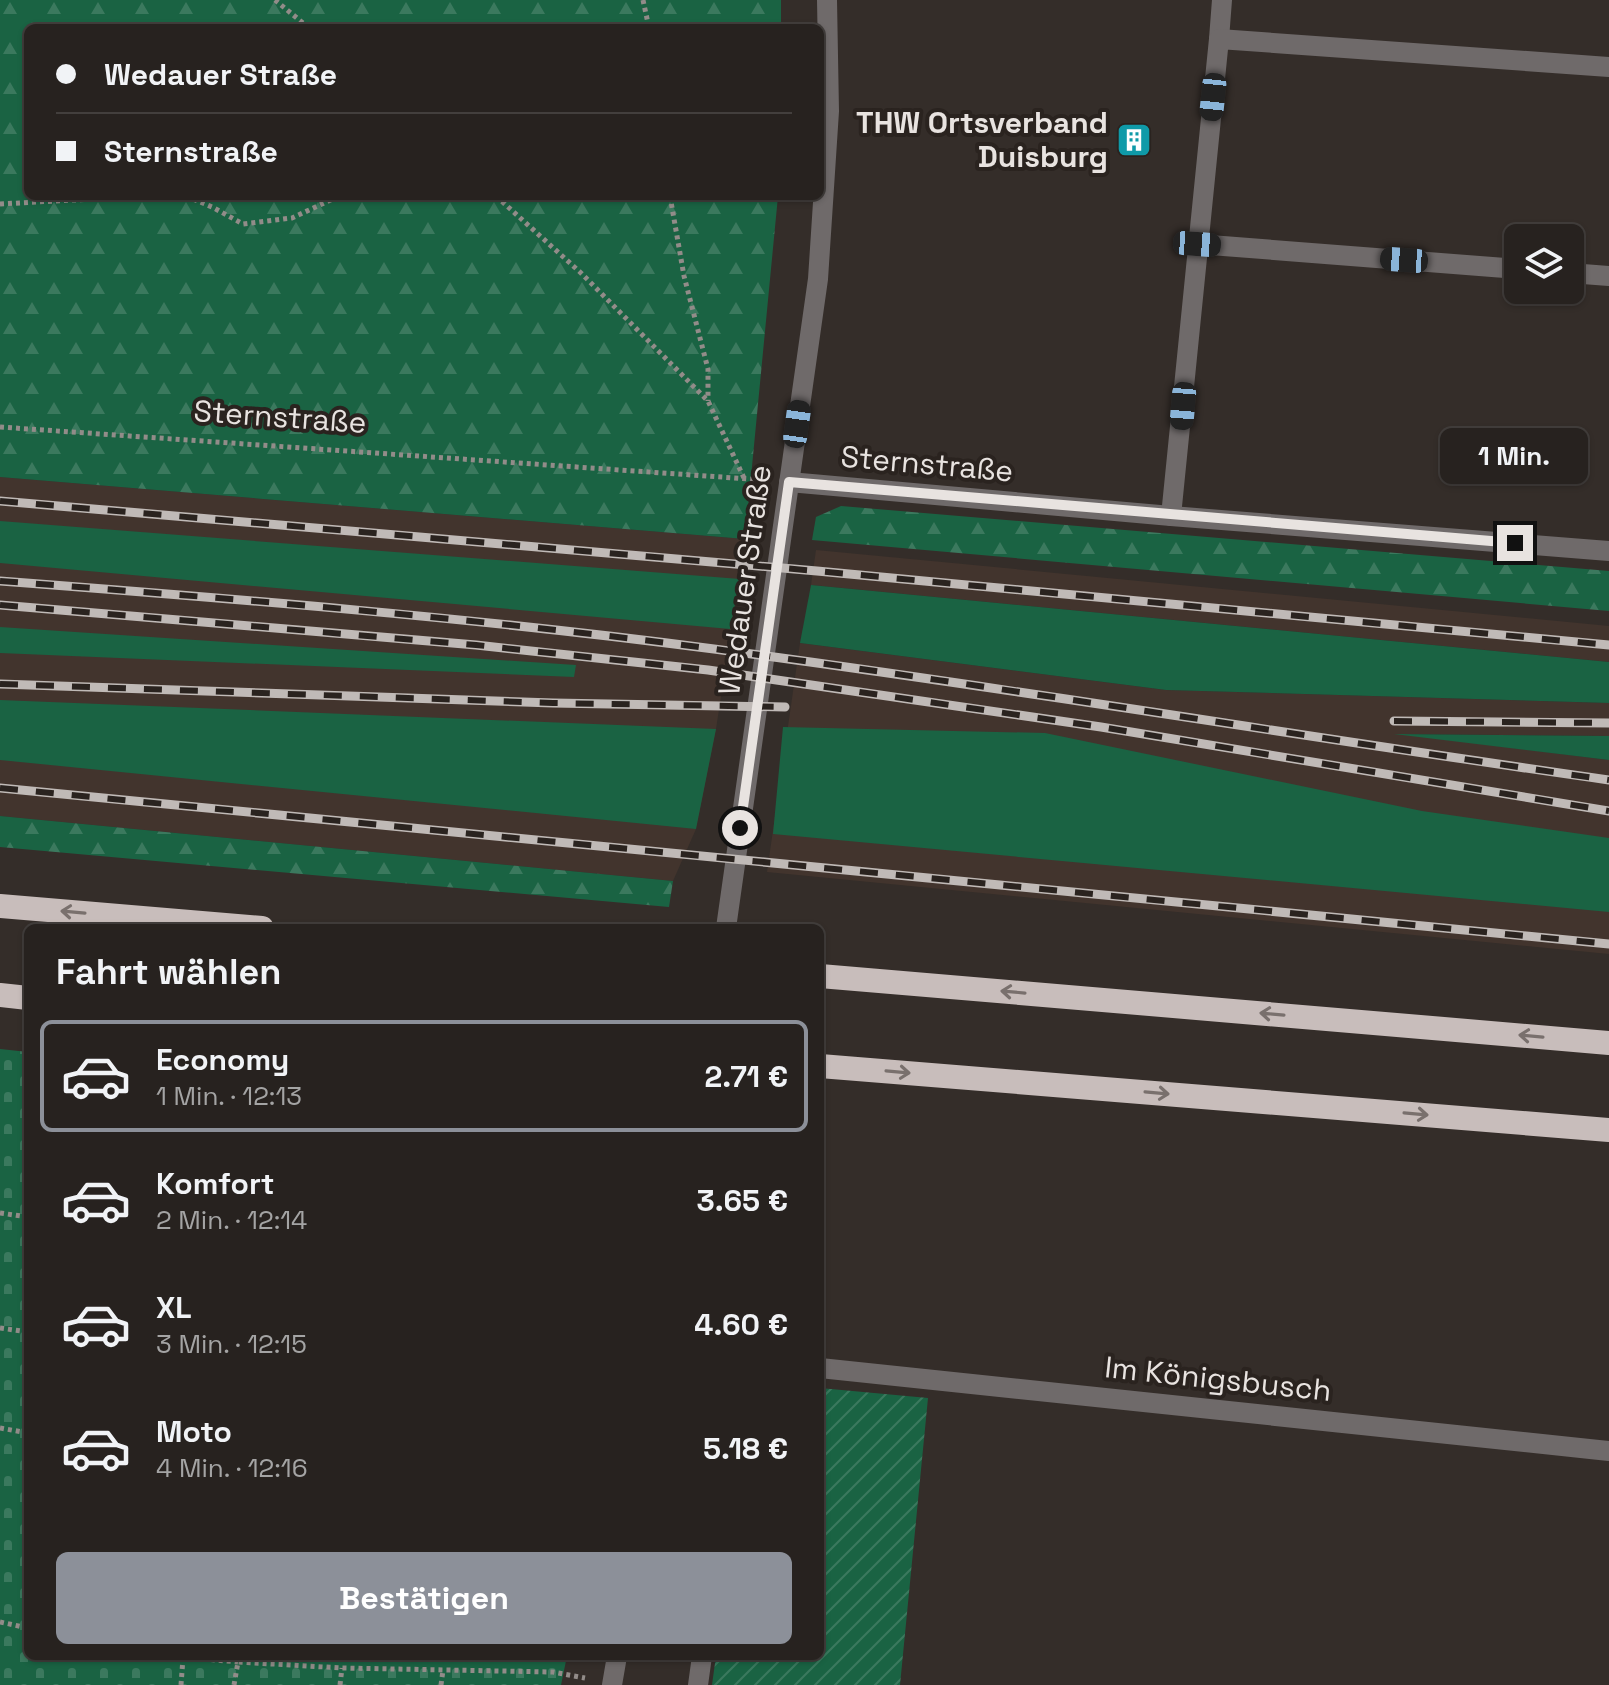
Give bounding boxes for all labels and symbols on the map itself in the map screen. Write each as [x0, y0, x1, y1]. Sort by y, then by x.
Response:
car [1199, 72, 1227, 122]
place label: THW Ortsverband Duisburg [856, 103, 1108, 176]
building icon: THW Ortsverband Duisburg [1115, 121, 1153, 159]
car [1172, 230, 1222, 258]
car [1379, 246, 1429, 274]
car [1169, 381, 1197, 431]
street label: Sternstraße [192, 391, 368, 442]
car [782, 399, 812, 449]
callout: 1 Min. [1441, 427, 1589, 483]
street label: Sternstraße [839, 437, 1015, 490]
street label: Wedauer Straße [709, 462, 780, 697]
route end [1497, 525, 1533, 561]
route start [722, 810, 758, 846]
one-way arrow [60, 904, 87, 919]
one-way arrow [1000, 984, 1027, 999]
one-way arrow [1259, 1006, 1286, 1021]
one-way arrow [1518, 1028, 1545, 1043]
one-way arrow [884, 1065, 911, 1080]
one-way arrow [1143, 1086, 1170, 1101]
one-way arrow [1402, 1107, 1429, 1122]
street label: Im Königsbusch [1103, 1347, 1333, 1410]

